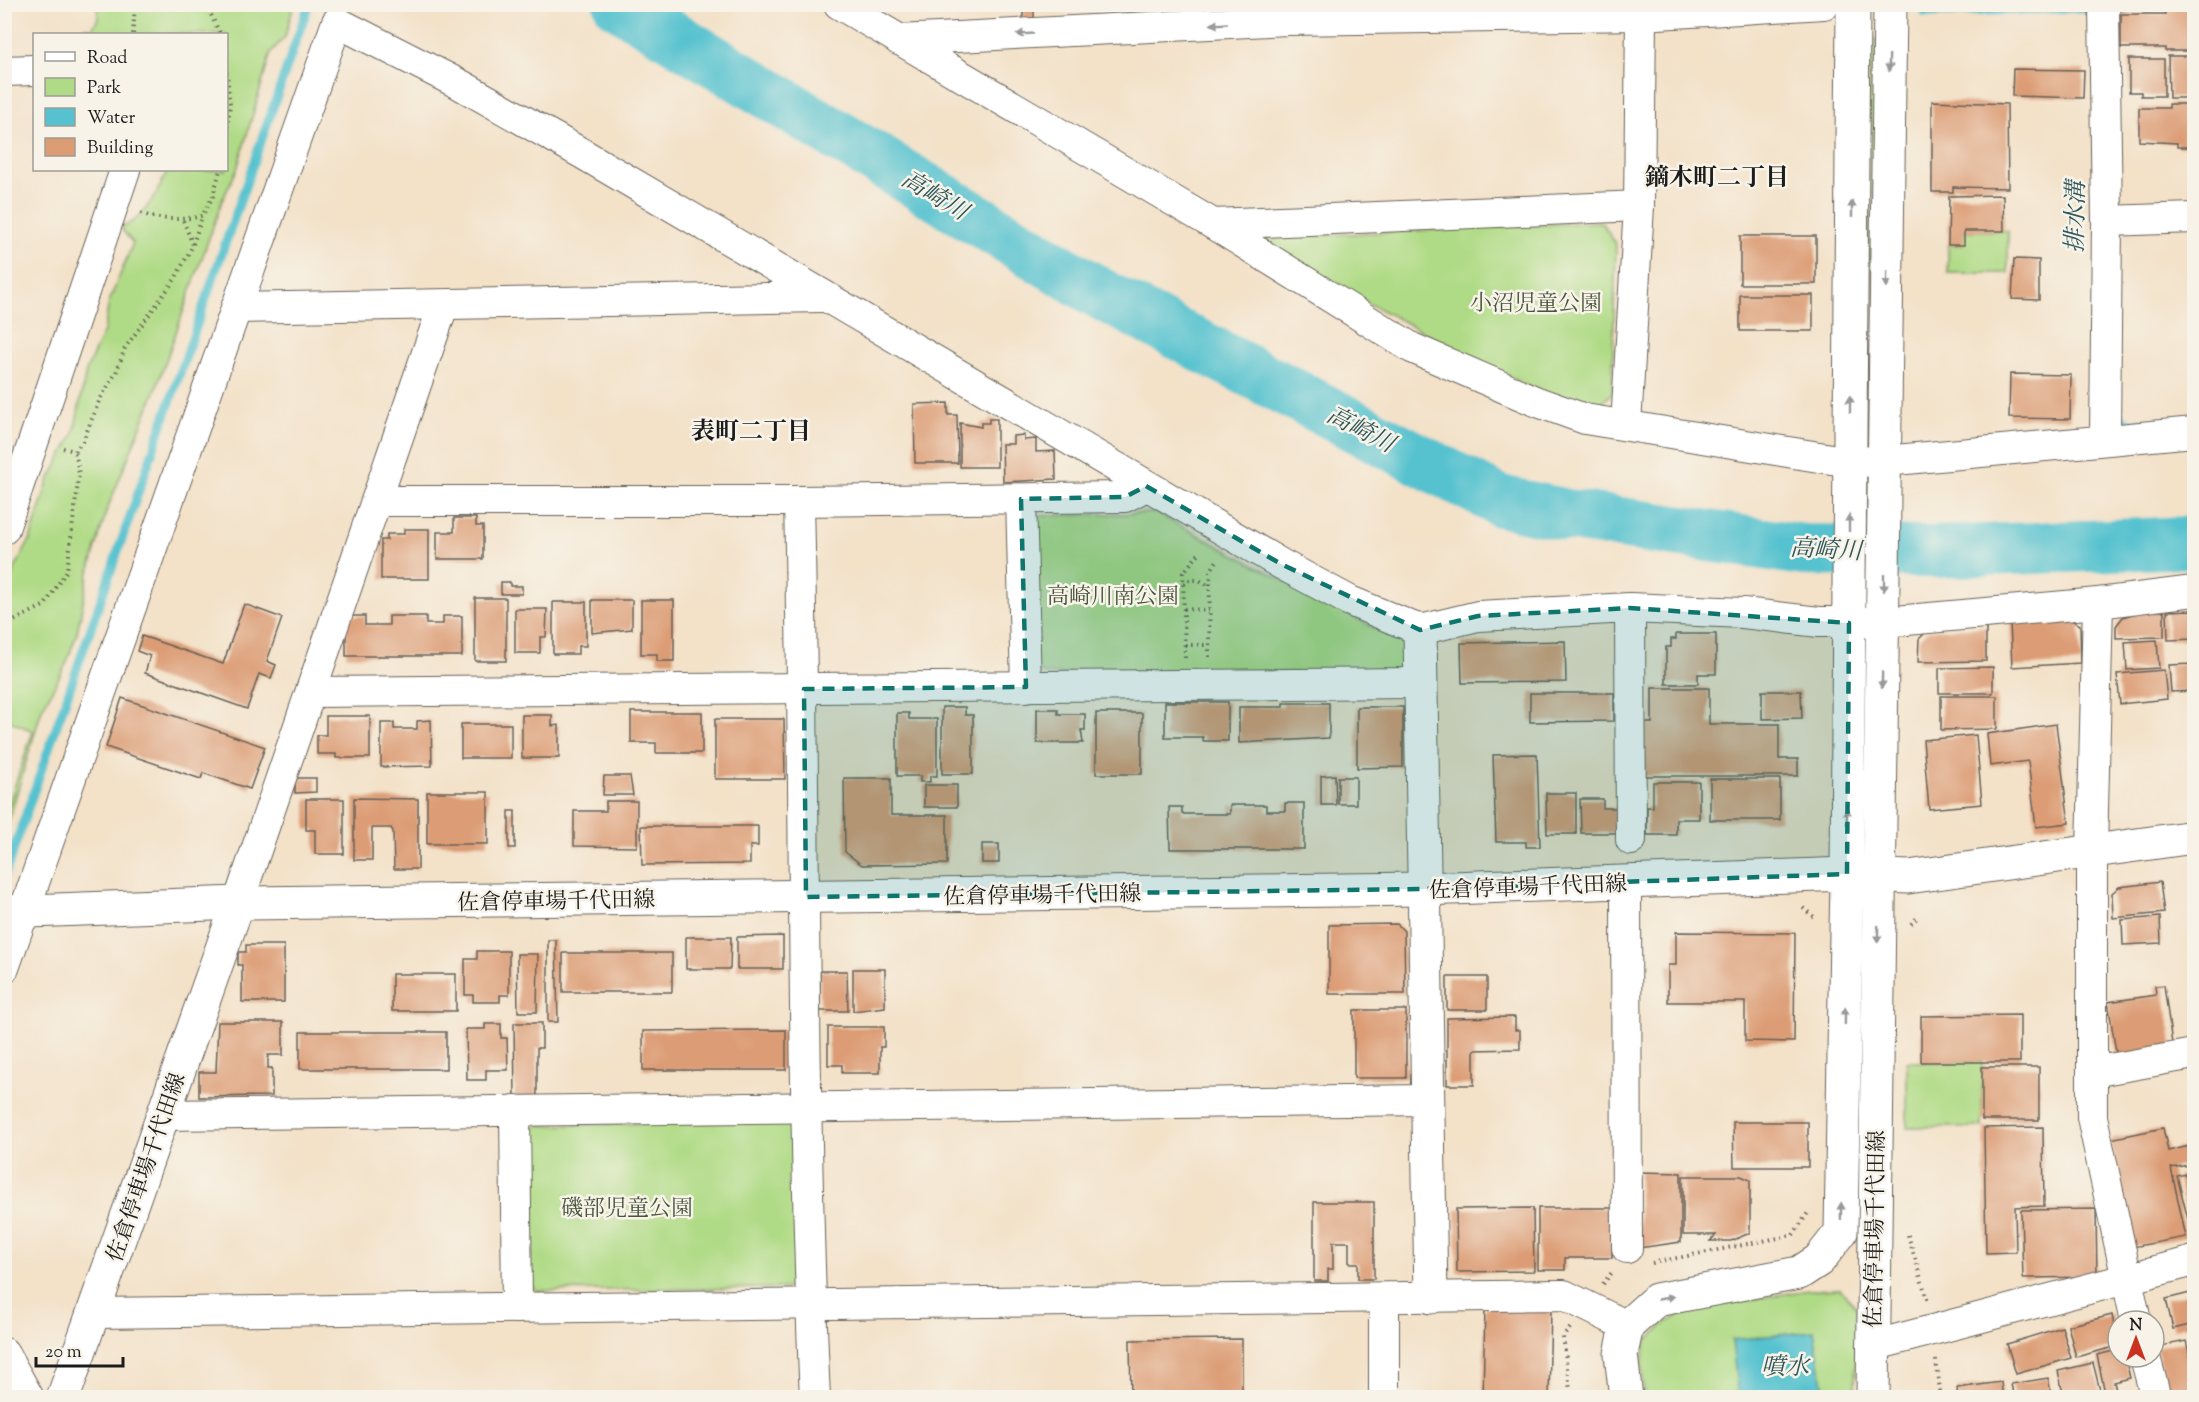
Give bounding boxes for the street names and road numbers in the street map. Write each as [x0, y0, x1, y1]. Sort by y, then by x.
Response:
street label: 佐倉停車場千代田線 [1429, 870, 1628, 908]
street label: 佐倉停車場千代田線 [943, 879, 1141, 915]
street label: 佐倉停車場千代田線 [457, 885, 655, 921]
street label: 佐倉停車場千代田線 [100, 1069, 195, 1267]
street label: 佐倉停車場千代田線 [1859, 1130, 1895, 1328]

